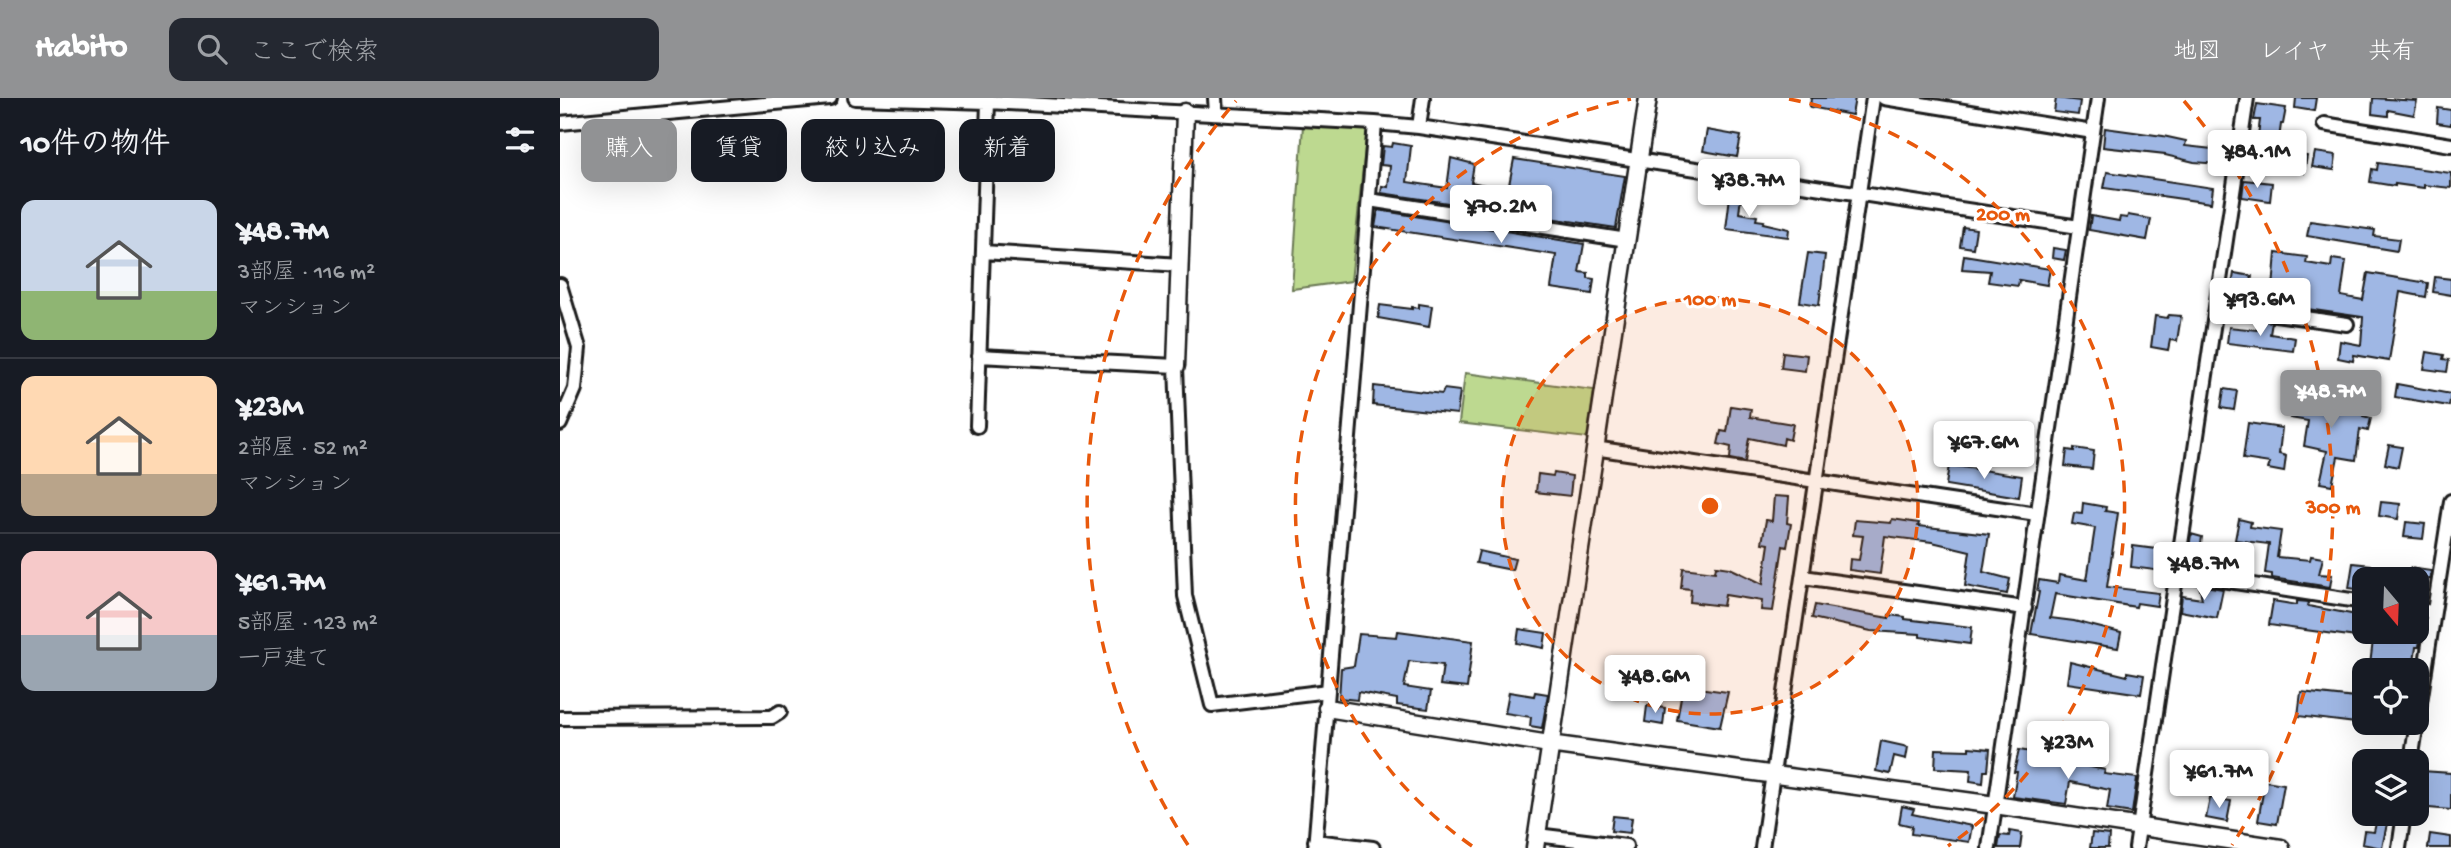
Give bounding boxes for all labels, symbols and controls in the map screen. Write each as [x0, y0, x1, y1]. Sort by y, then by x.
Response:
search box [169, 18, 659, 81]
text: Habito [35, 30, 127, 68]
icon: search [193, 30, 231, 68]
text: ここで検索 [249, 39, 379, 70]
text: 地図 [2173, 39, 2221, 68]
text: レイヤ [2259, 39, 2330, 68]
text: 共有 [2368, 39, 2416, 68]
chip: 購入 [581, 119, 677, 182]
chip: 賃貸 [691, 119, 787, 182]
chip: 絞り込み [801, 119, 945, 182]
chip: 新着 [959, 119, 1055, 182]
icon: filters [501, 121, 539, 159]
text: 10件の物件 [21, 129, 170, 164]
pin: ¥84.1M [2200, 130, 2314, 190]
text: ¥84.1M [2224, 139, 2290, 166]
pin: ¥38.7M [1692, 159, 1806, 219]
text: ¥38.7M [1714, 168, 1784, 195]
pin: ¥70.2M [1444, 186, 1558, 245]
text: ¥70.2M [1466, 194, 1536, 221]
text: 200 m [1976, 204, 2030, 229]
text: ¥48.7M [238, 216, 328, 251]
icon: home [77, 228, 161, 312]
text: 3部屋 · 116 m² [238, 260, 375, 287]
pin: ¥93.6M [2203, 278, 2317, 338]
text: ¥93.6M [2226, 287, 2294, 314]
text: 100 m [1683, 289, 1736, 314]
text: マンション [238, 296, 352, 323]
pin: ¥48.7M [2274, 370, 2388, 430]
text: ¥48.7M [2296, 379, 2366, 406]
text: ¥23M [238, 392, 303, 427]
icon: home [77, 404, 161, 488]
pin: ¥67.6M [1927, 422, 2041, 481]
text: ¥67.6M [1949, 430, 2019, 457]
text: 2部屋 · 52 m² [238, 436, 368, 463]
text: マンション [238, 472, 352, 499]
centre of rings [1698, 494, 1722, 518]
text: 300 m [2305, 497, 2360, 522]
pin: ¥48.7M [2147, 542, 2261, 602]
text: ¥48.7M [2169, 551, 2239, 578]
text: ¥61.7M [238, 567, 325, 602]
north arrow [2352, 567, 2429, 644]
map controls [2352, 567, 2429, 826]
icon: home [77, 579, 161, 663]
text: 5部屋 · 123 m² [238, 611, 378, 638]
text: 一戸建て [238, 647, 330, 674]
pin: ¥48.6M [1598, 656, 1712, 715]
button: locate [2352, 658, 2429, 735]
text: ¥48.6M [1621, 664, 1690, 691]
pin: ¥23M [2027, 722, 2109, 781]
text: ¥23M [2043, 730, 2093, 757]
button: layers [2352, 749, 2429, 826]
pin: ¥61.7M [2162, 750, 2276, 810]
text: ¥61.7M [2186, 759, 2252, 786]

